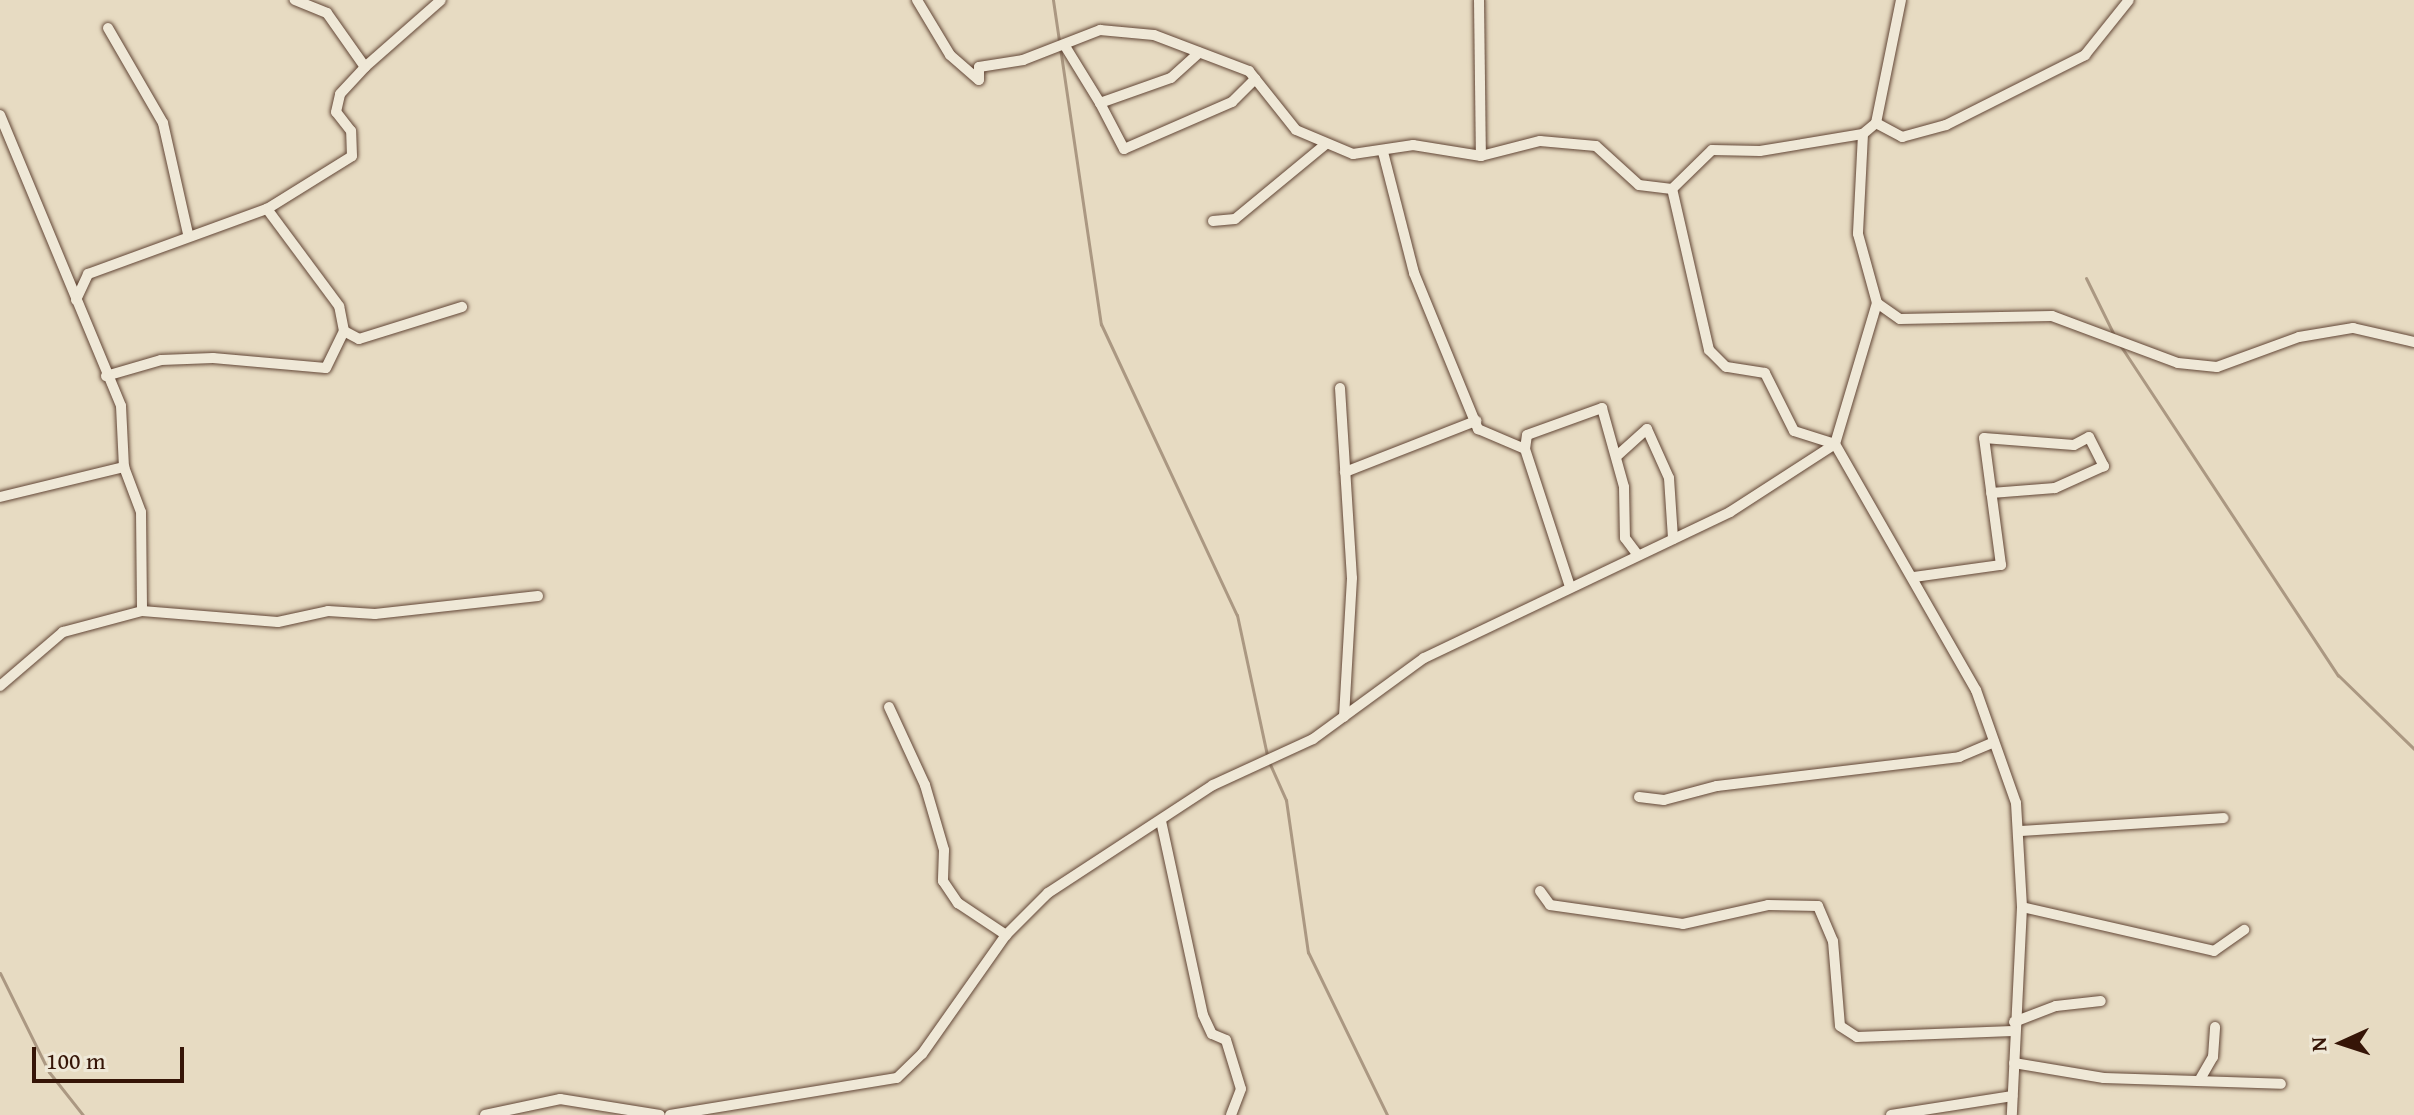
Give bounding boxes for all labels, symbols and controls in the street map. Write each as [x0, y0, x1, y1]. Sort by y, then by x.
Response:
north arrow [2302, 1003, 2382, 1083]
scale bar [36, 1031, 188, 1081]
text: N [2302, 1036, 2334, 1052]
text: 100 m [46, 1043, 106, 1078]

